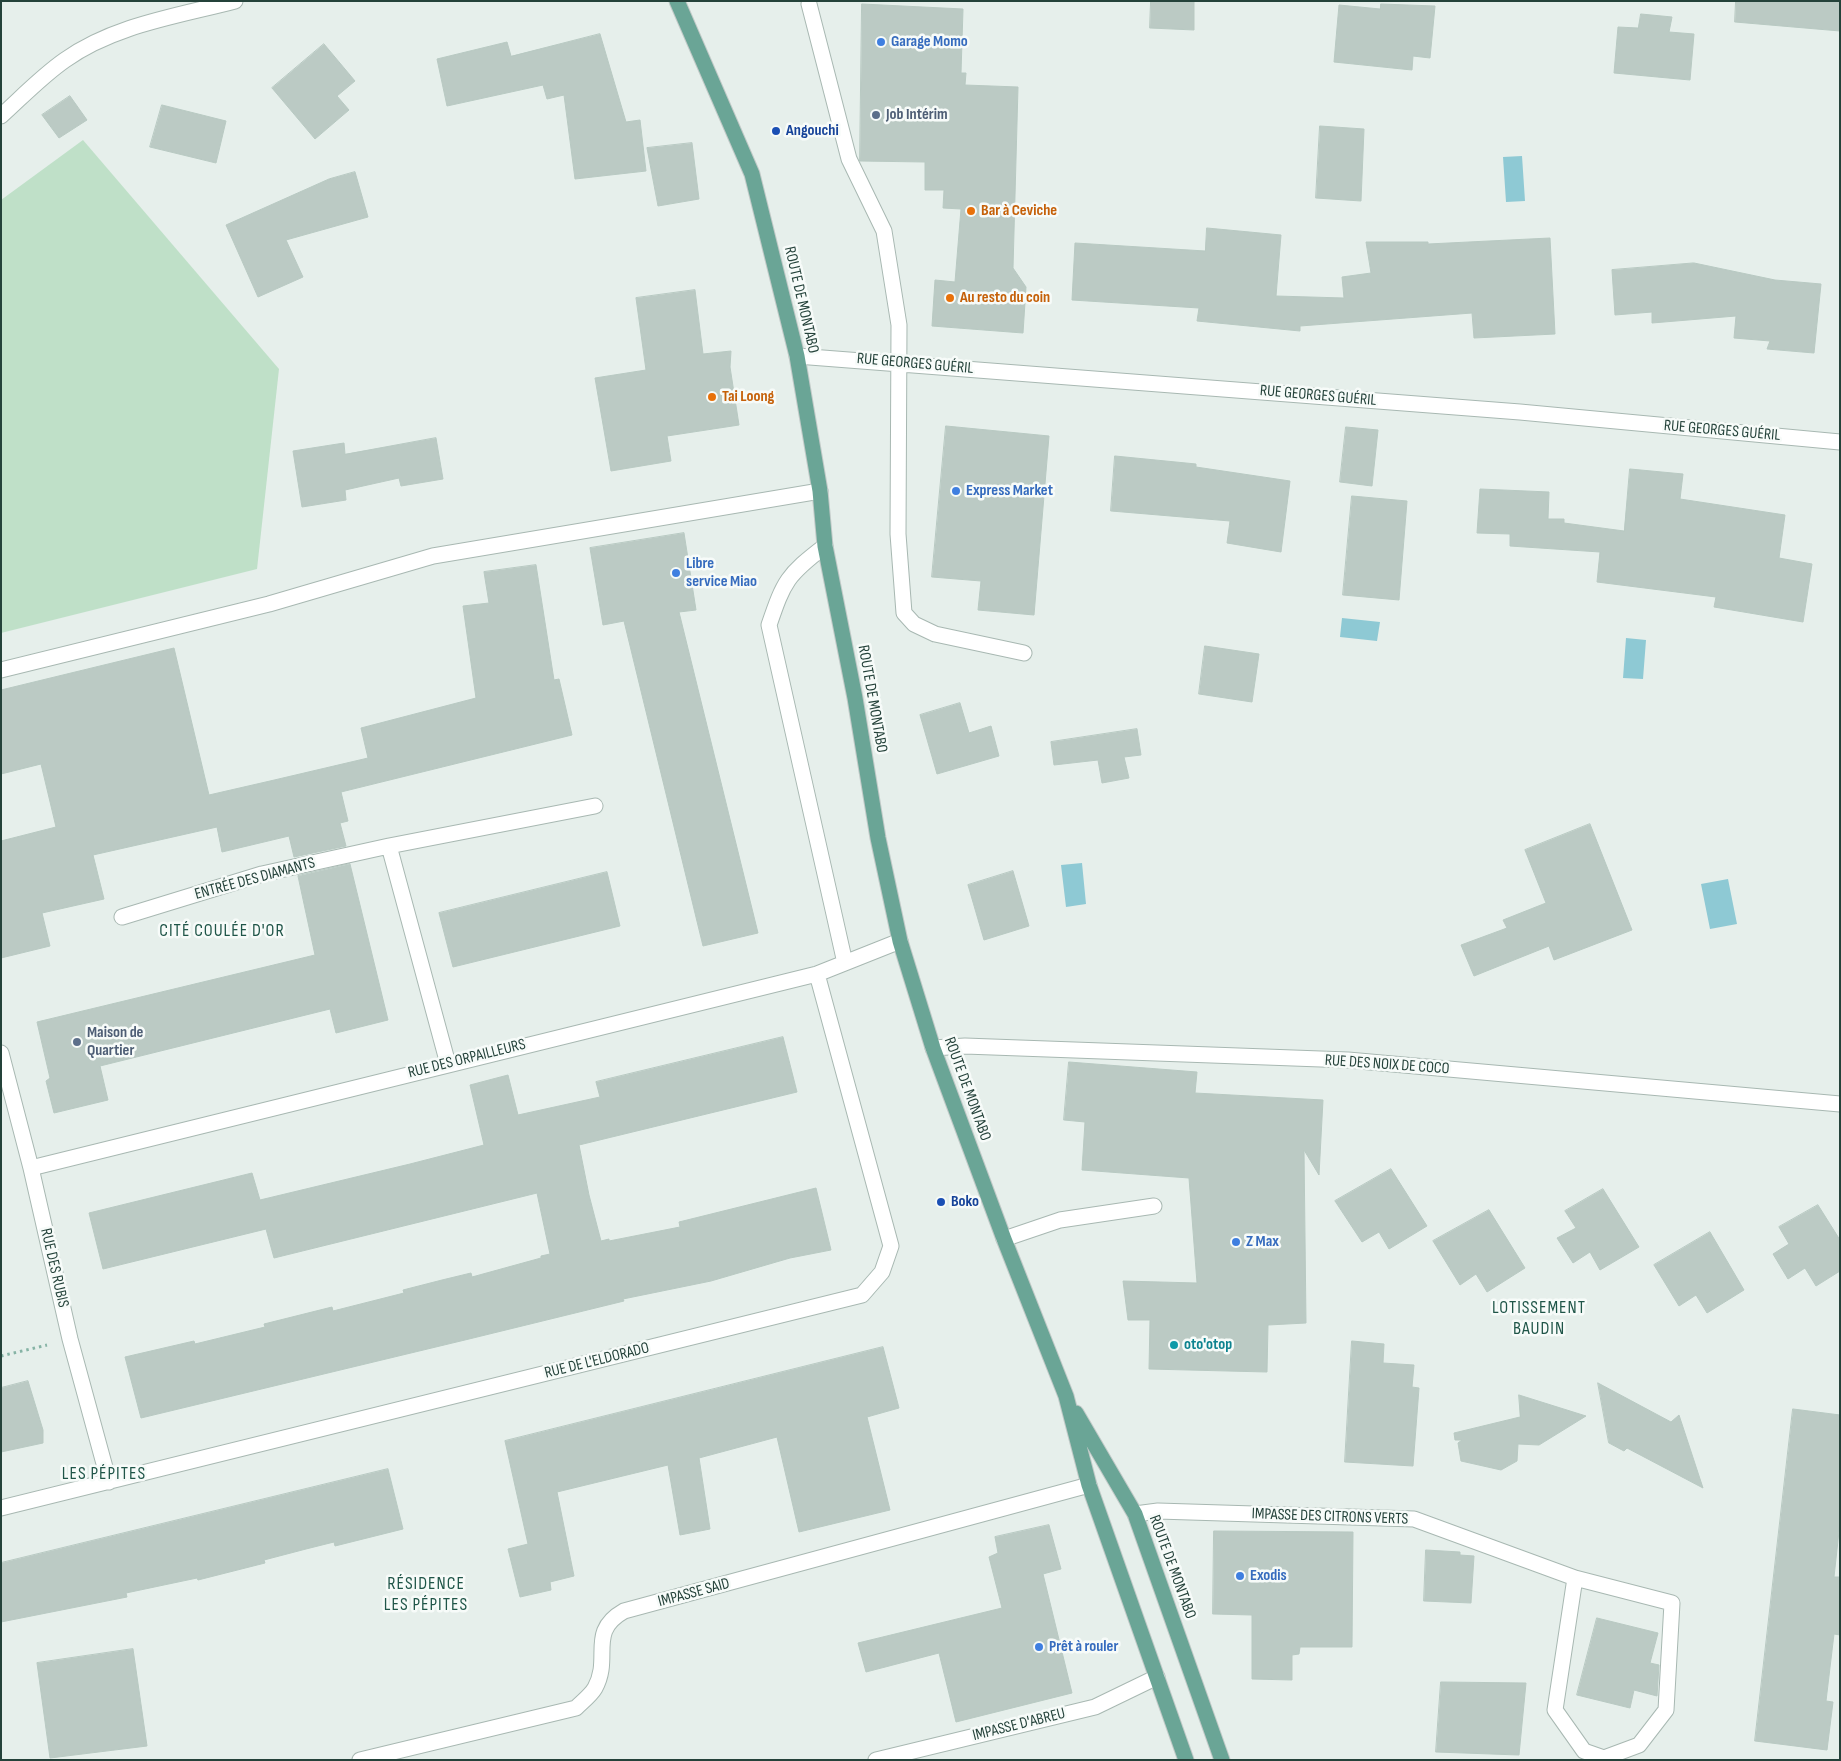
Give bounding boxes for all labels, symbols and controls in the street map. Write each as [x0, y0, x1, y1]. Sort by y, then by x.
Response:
place label: Garage Momo [891, 32, 968, 52]
marker: Garage Momo [875, 36, 887, 48]
place label: Job Intérim [886, 105, 948, 125]
marker: Job Intérim [870, 109, 882, 121]
place label: Angouchi [786, 121, 839, 141]
marker: Angouchi [770, 125, 782, 137]
place label: Bar à Ceviche [981, 201, 1057, 221]
marker: Bar à Ceviche [965, 205, 977, 217]
street label: ROUTE DE MONTABO [779, 245, 823, 355]
place label: Au resto du coin [960, 288, 1050, 308]
marker: Au resto du coin [944, 292, 956, 304]
street label: RUE GEORGES GUÉRIL [856, 349, 974, 379]
street label: RUE GEORGES GUÉRIL [1259, 381, 1377, 411]
place label: Tai Loong [722, 387, 774, 407]
marker: Tai Loong [706, 391, 718, 403]
street label: RUE GEORGES GUÉRIL [1663, 416, 1781, 446]
place label: Express Market [966, 481, 1053, 501]
marker: Express Market [950, 485, 962, 497]
place label: Libre service Miao [686, 554, 757, 592]
marker: Libre service Miao [670, 567, 682, 579]
street label: ROUTE DE MONTABO [853, 644, 891, 754]
street label: ENTRÉE DES DIAMANTS [193, 854, 317, 904]
district label: CITÉ COULÉE D'OR [157, 920, 287, 942]
place label: Maison de Quartier [87, 1023, 143, 1061]
street label: RUE DES ORPAILLEURS [406, 1035, 528, 1083]
street label: ROUTE DE MONTABO [939, 1035, 995, 1143]
marker: Maison de Quartier [71, 1036, 83, 1048]
street label: RUE DES NOIX DE COCO [1324, 1051, 1450, 1079]
place label: Boko [951, 1192, 979, 1212]
marker: Boko [935, 1196, 947, 1208]
street label: RUE DES RUBIS [36, 1227, 72, 1309]
place label: Z Max [1246, 1232, 1279, 1252]
marker: Z Max [1230, 1236, 1242, 1248]
district label: LOTISSEMENT BAUDIN [1491, 1297, 1587, 1340]
place label: oto'otop [1184, 1335, 1232, 1355]
street label: RUE DE L'ELDORADO [543, 1339, 651, 1383]
marker: oto'otop [1168, 1339, 1180, 1351]
district label: LES PÉPITES [60, 1463, 148, 1485]
street label: IMPASSE DES CITRONS VERTS [1251, 1505, 1409, 1529]
street label: ROUTE DE MONTABO [1144, 1513, 1200, 1621]
place label: Exodis [1250, 1566, 1287, 1586]
marker: Exodis [1234, 1570, 1246, 1582]
district label: RÉSIDENCE LES PÉPITES [382, 1573, 470, 1616]
street label: IMPASSE SAID [656, 1574, 732, 1612]
place label: Prêt à rouler [1049, 1637, 1118, 1657]
marker: Prêt à rouler [1033, 1641, 1045, 1653]
street label: IMPASSE D'ABREU [971, 1704, 1067, 1746]

